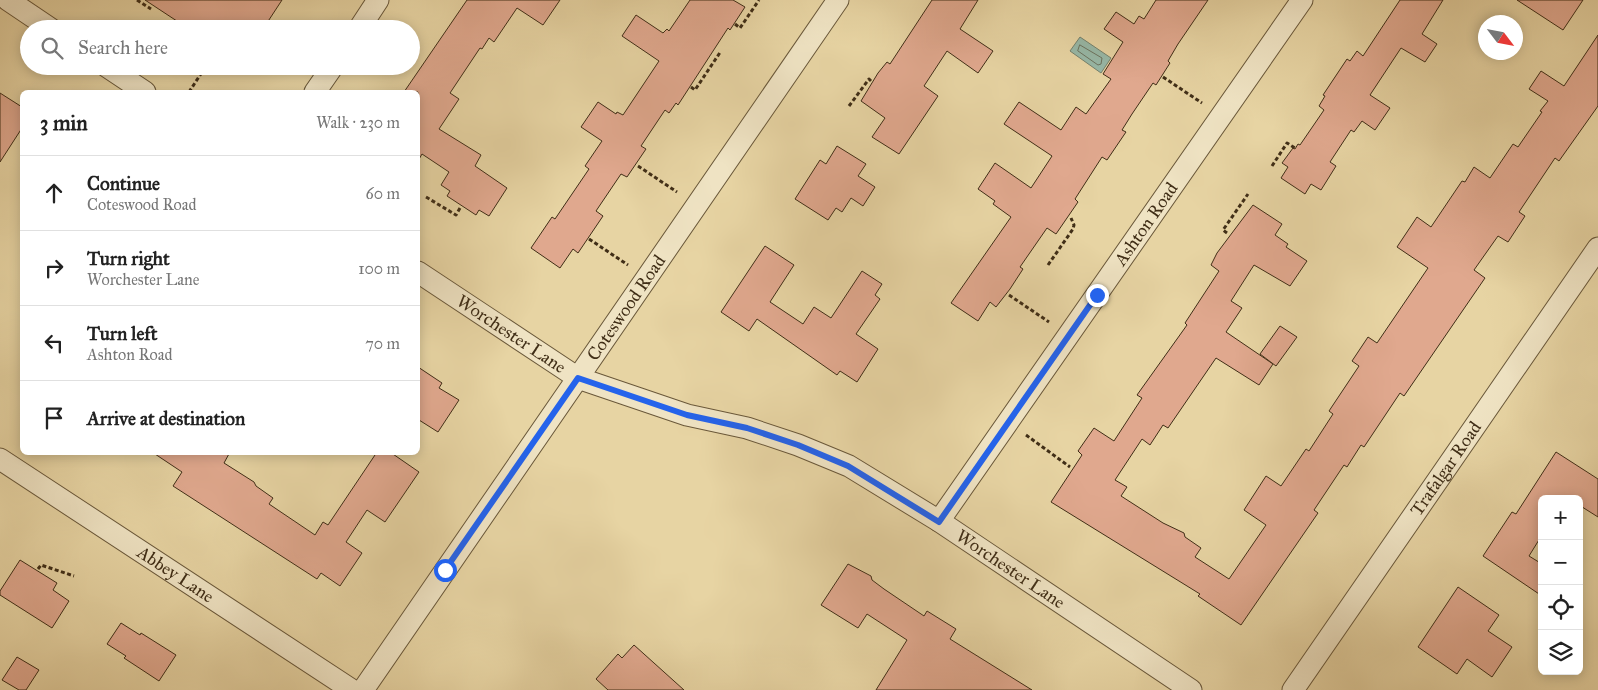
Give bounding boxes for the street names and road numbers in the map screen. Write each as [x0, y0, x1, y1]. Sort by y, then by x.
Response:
street label: Ashton Road [1109, 178, 1182, 271]
street label: Coteswood Road [582, 251, 670, 365]
street label: Worchester Lane [453, 290, 570, 378]
street label: Trafalgar Road [1406, 417, 1486, 520]
street label: Worchester Lane [952, 525, 1069, 613]
street label: Abbey Lane [132, 540, 218, 607]

